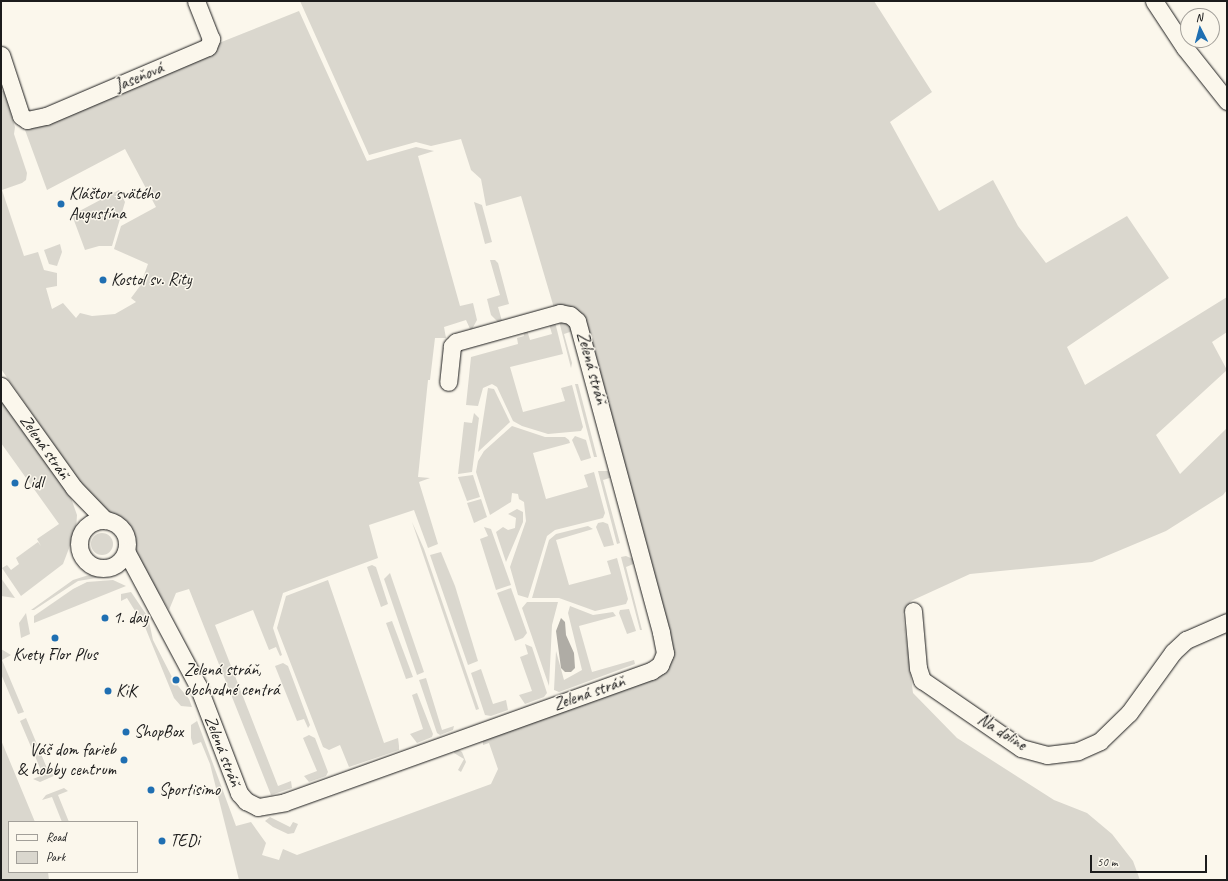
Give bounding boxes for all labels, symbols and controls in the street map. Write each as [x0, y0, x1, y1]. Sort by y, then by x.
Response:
north arrow [1180, 8, 1220, 48]
text: N [1195, 10, 1203, 24]
street label: Jaseňová [112, 58, 166, 96]
place label: Kláštor svätého Augustína [69, 184, 159, 224]
marker: Kláštor svätého Augustína [56, 199, 66, 209]
place label: Kostol sv. Rity [111, 270, 192, 290]
marker: Kostol sv. Rity [98, 275, 108, 285]
street label: Zelená stráň [573, 330, 611, 406]
street label: Zelená stráň [15, 411, 75, 483]
place label: Lidl [23, 473, 43, 493]
marker: Lidl [10, 478, 20, 488]
place label: 1. day [113, 608, 148, 628]
marker: 1. day [100, 613, 110, 623]
marker: Kvety Flor Plus [50, 633, 60, 643]
place label: Kvety Flor Plus [13, 645, 97, 665]
place label: Zelená stráň, obchodné centrá [184, 660, 279, 700]
street label: Zelená stráň [551, 671, 627, 715]
marker: Zelená stráň, obchodné centrá [171, 675, 181, 685]
place label: KiK [116, 681, 136, 701]
marker: KiK [103, 686, 113, 696]
street label: Na doline [974, 709, 1030, 755]
street label: Zelená stráň [200, 713, 246, 789]
place label: ShopBox [134, 722, 183, 742]
marker: ShopBox [121, 727, 131, 737]
place label: Váš dom farieb & hobby centrum [16, 740, 116, 780]
marker: Váš dom farieb & hobby centrum [119, 755, 129, 765]
place label: Sportisimo [159, 780, 220, 800]
marker: Sportisimo [146, 785, 156, 795]
legend [8, 821, 138, 873]
text: Road [46, 829, 66, 845]
place label: TEDi [170, 831, 200, 851]
marker: TEDi [157, 836, 167, 846]
scale bar [1092, 847, 1209, 873]
text: Park [46, 849, 65, 865]
text: 50 m [1097, 854, 1117, 870]

